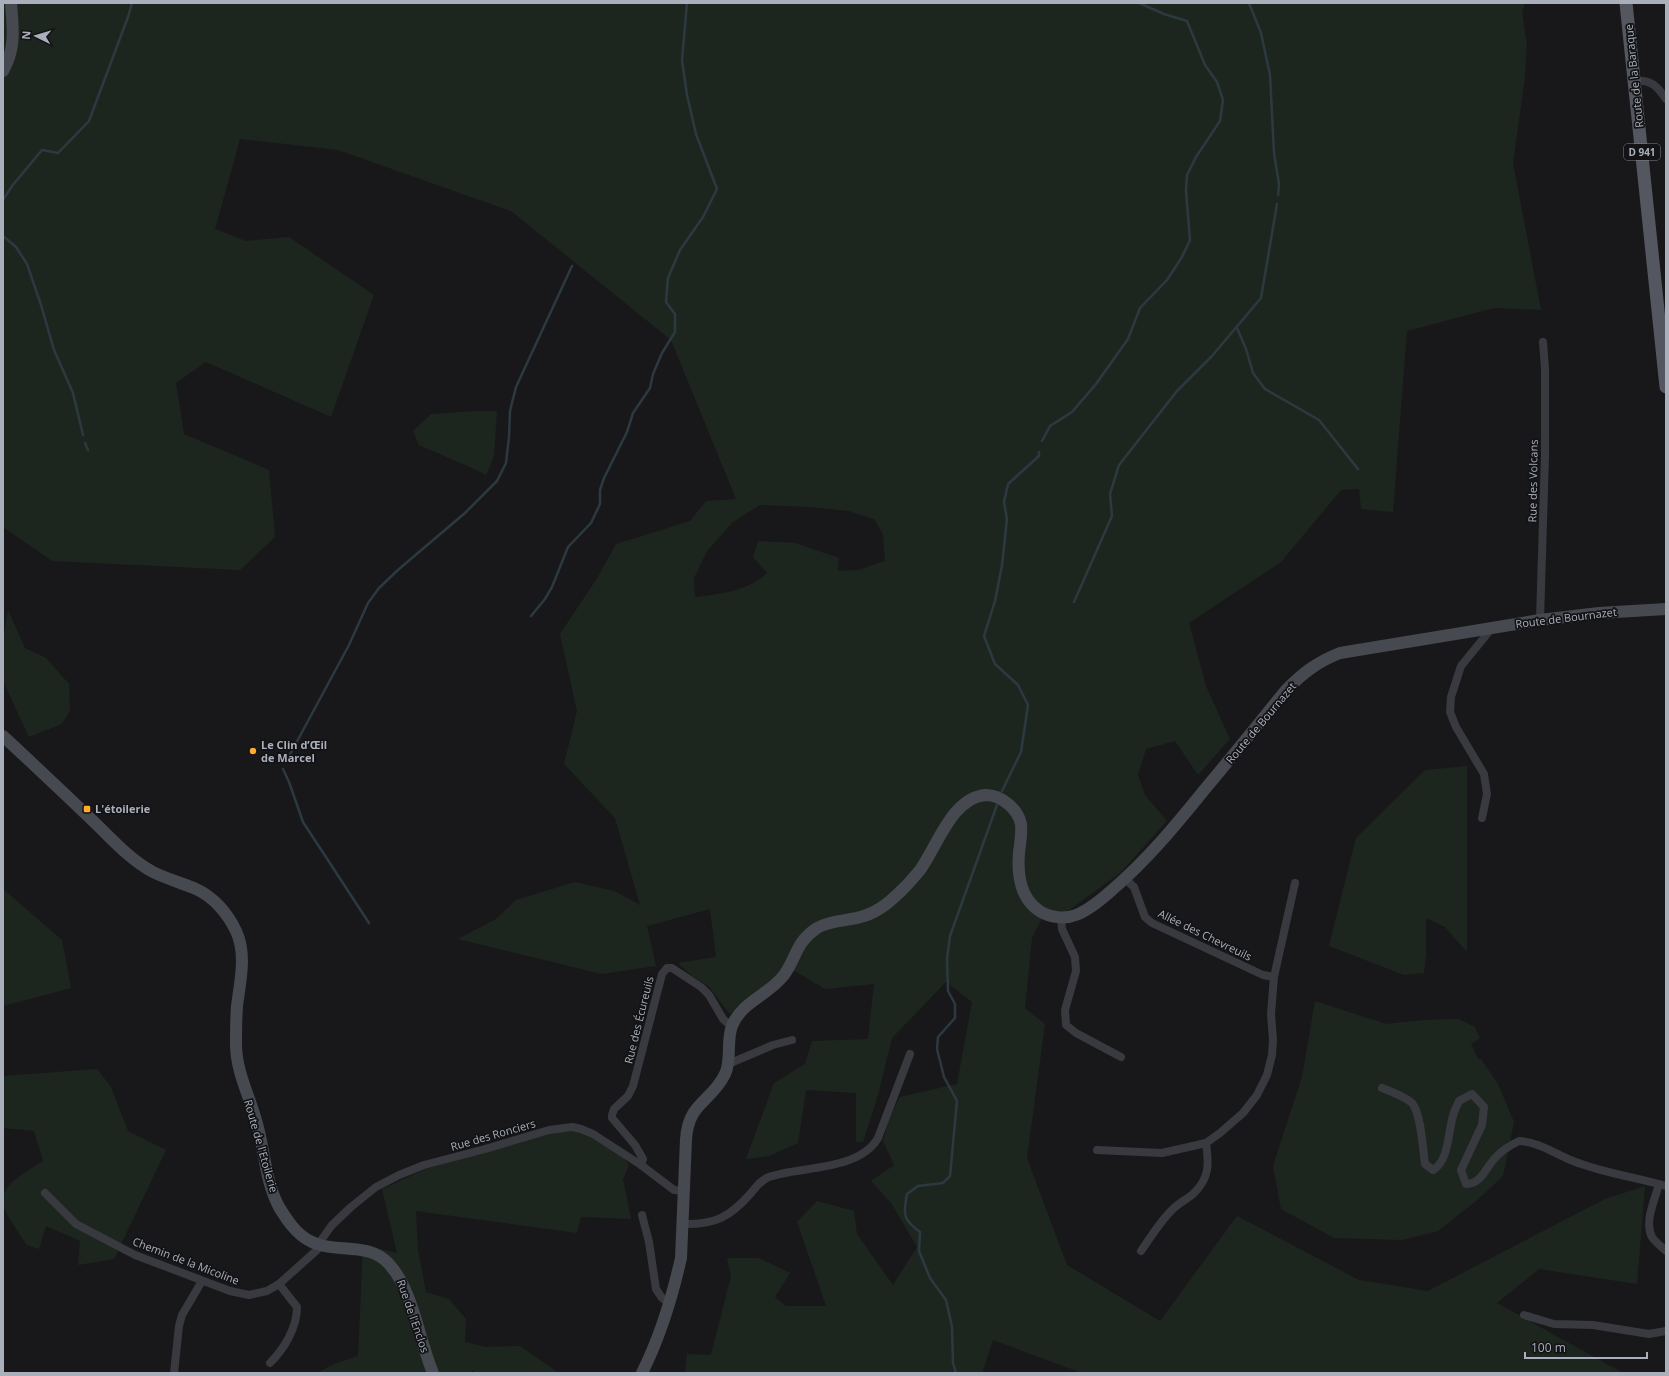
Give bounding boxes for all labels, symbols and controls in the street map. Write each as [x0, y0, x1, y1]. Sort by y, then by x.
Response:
north arrow [16, 16, 56, 56]
street label: Route de la Baraque [1621, 23, 1646, 129]
text: N [18, 30, 33, 40]
road number: D 941 [1624, 144, 1660, 160]
street label: Rue des Volcans [1524, 439, 1541, 523]
street label: Route de Bournazet [1514, 604, 1618, 631]
street label: Route de Bournazet [1222, 679, 1299, 767]
place label: Le Clin d’Œil de Marcel [261, 737, 327, 765]
marker: Le Clin d’Œil de Marcel [248, 746, 258, 756]
place label: L'étoilerie [95, 801, 151, 816]
marker: L'étoilerie [82, 804, 92, 814]
street label: Allée des Chevreuils [1156, 905, 1254, 964]
street label: Rue des Écureuils [620, 974, 657, 1065]
street label: Route de l'Etoilerie [241, 1098, 282, 1194]
street label: Rue des Ronciers [449, 1115, 537, 1154]
street label: Chemin de la Micoline [131, 1233, 242, 1288]
street label: Rue de l'Enclos [394, 1277, 433, 1354]
scale bar [1525, 1334, 1647, 1360]
text: 100 m [1531, 1339, 1566, 1356]

